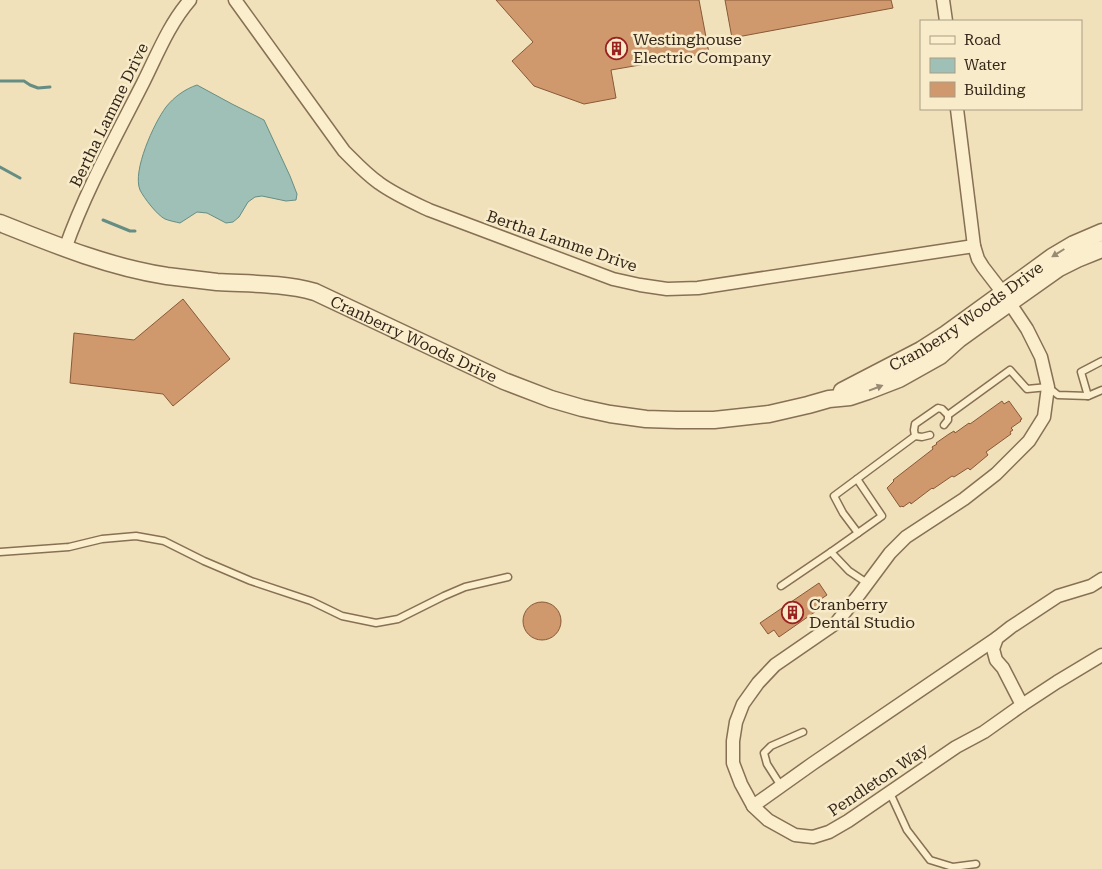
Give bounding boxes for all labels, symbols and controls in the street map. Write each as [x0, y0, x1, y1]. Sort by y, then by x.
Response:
legend [920, 20, 1082, 110]
place label: Westinghouse Electric Company [633, 30, 772, 67]
text: Road [964, 31, 1001, 49]
building icon: Westinghouse Electric Company [605, 36, 629, 60]
street label: Bertha Lamme Drive [66, 40, 152, 190]
text: Water [964, 56, 1006, 74]
text: Building [964, 81, 1026, 99]
street label: Bertha Lamme Drive [484, 206, 640, 276]
one-way arrow [1052, 249, 1065, 258]
street label: Cranberry Woods Drive [886, 257, 1047, 375]
street label: Cranberry Woods Drive [328, 291, 500, 386]
one-way arrow [869, 384, 884, 391]
place label: Cranberry Dental Studio [809, 595, 915, 632]
building icon: Cranberry Dental Studio [781, 601, 805, 625]
street label: Pendleton Way [824, 739, 932, 820]

